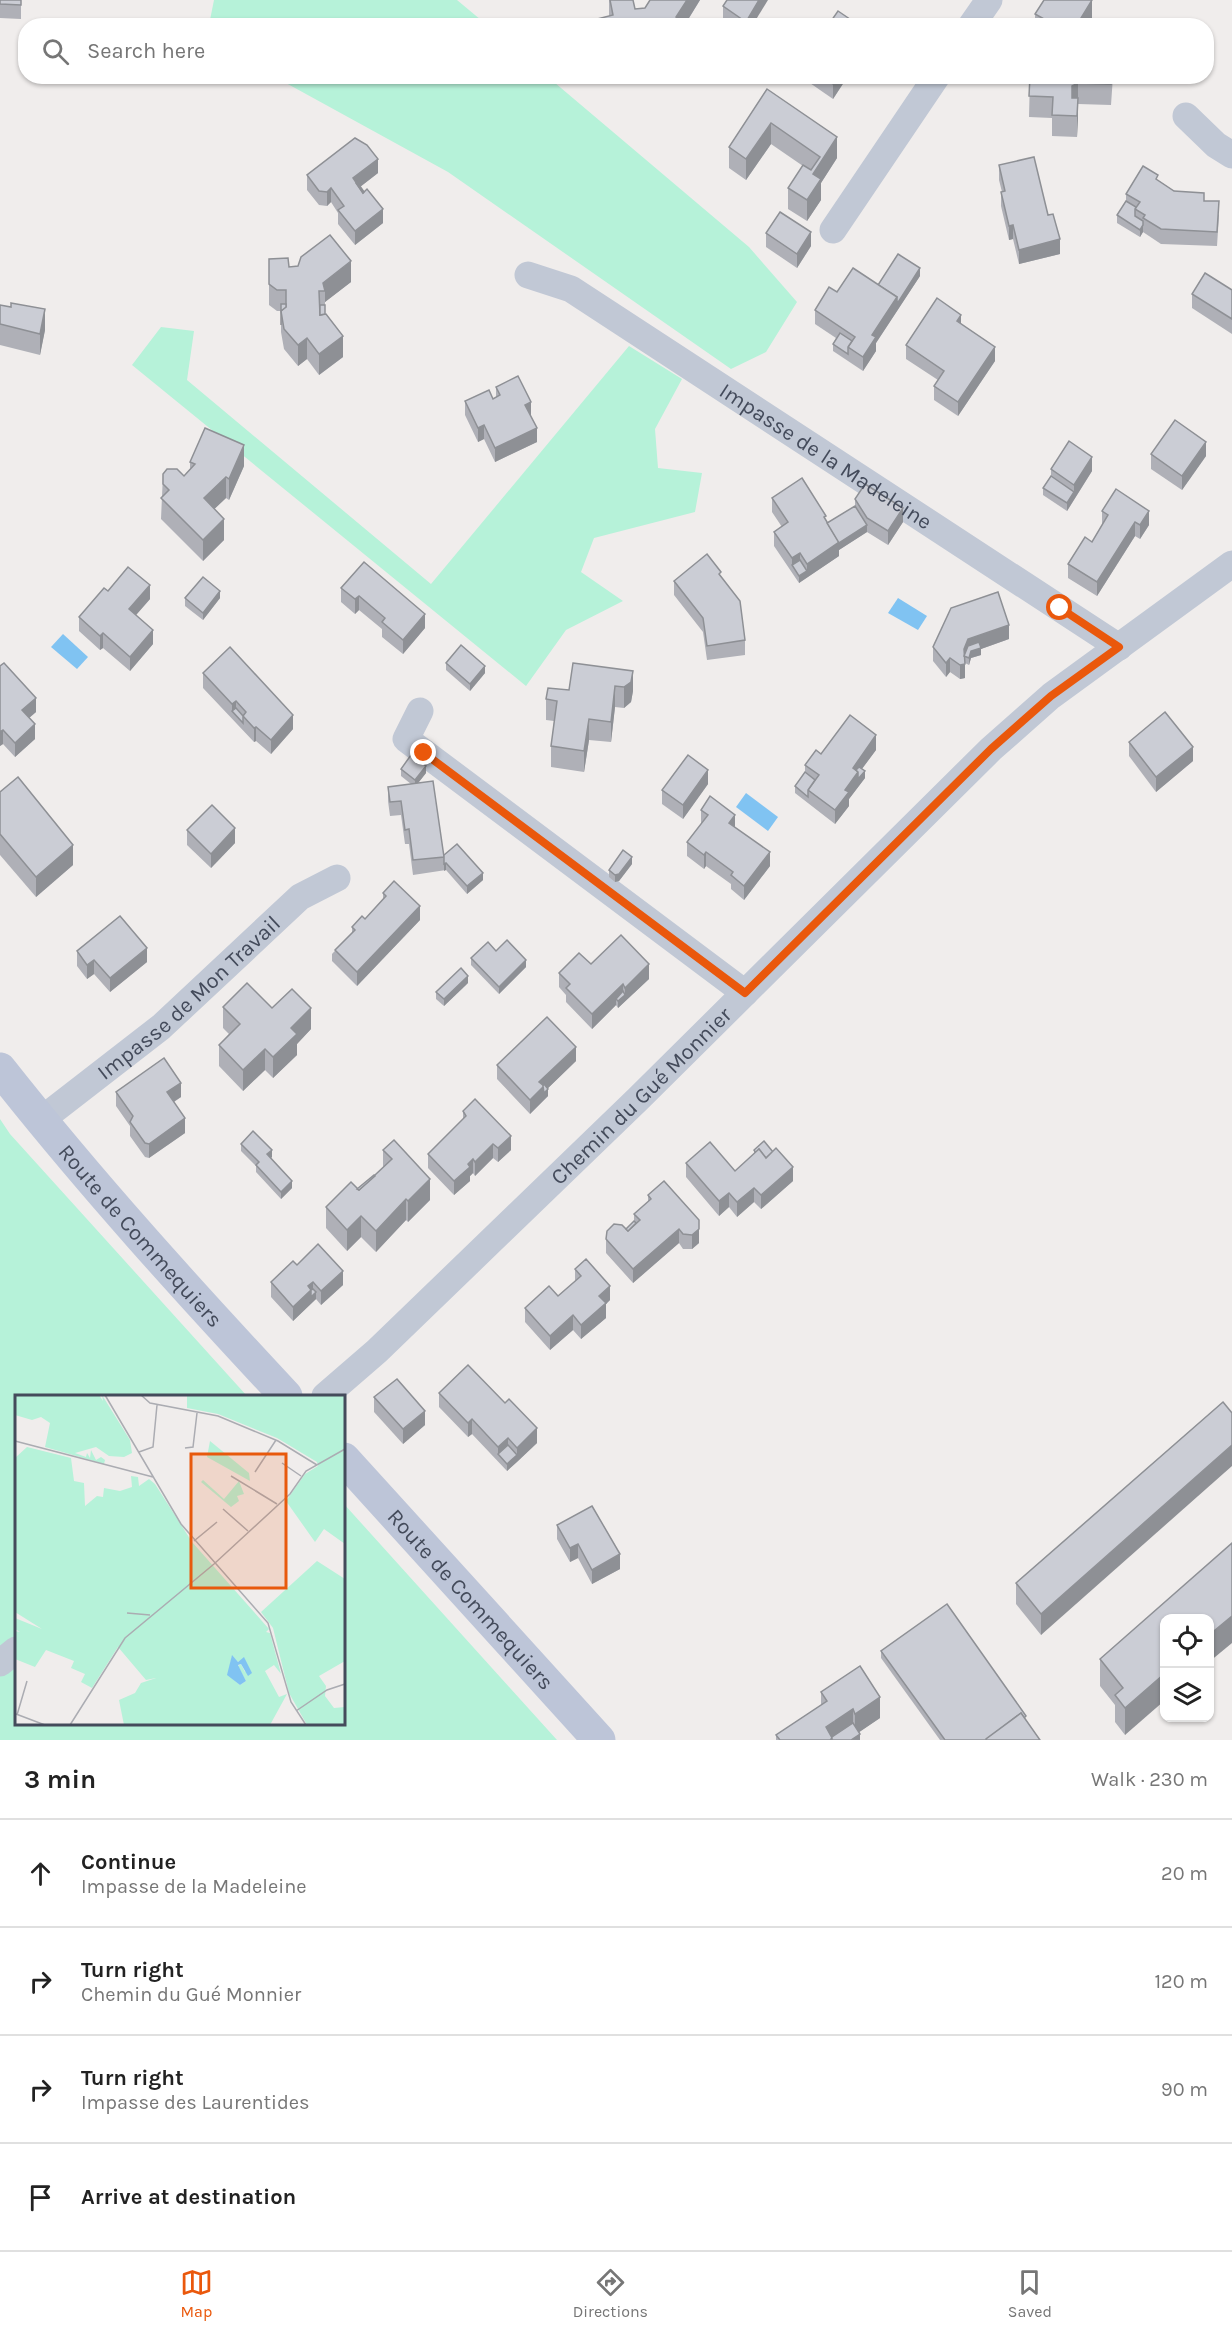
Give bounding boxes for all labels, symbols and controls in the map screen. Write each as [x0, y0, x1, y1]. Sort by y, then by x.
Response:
search box [18, 18, 1214, 84]
icon: search [39, 35, 72, 68]
text: Search here [87, 38, 205, 64]
street label: Impasse de la Madeleine [715, 378, 937, 535]
route start [1046, 594, 1072, 620]
route end [410, 739, 436, 765]
street label: Impasse de Mon Travail [92, 910, 286, 1086]
street label: Chemin du Gué Monnier [546, 1002, 737, 1190]
street label: Route de Commequiers [53, 1139, 228, 1333]
inset map [15, 1395, 345, 1725]
street label: Route de Commequiers [382, 1504, 559, 1695]
map controls [1160, 1614, 1214, 1722]
button: locate [1160, 1614, 1214, 1668]
button: layers [1160, 1668, 1214, 1722]
text: 3 min [24, 1764, 96, 1795]
text: Walk · 230 m [1091, 1768, 1208, 1791]
text: Continue [81, 1849, 176, 1875]
icon: ahead [24, 1857, 57, 1890]
text: 20 m [1161, 1862, 1208, 1885]
text: Impasse de la Madeleine [81, 1875, 307, 1898]
text: Turn right [81, 1957, 184, 1983]
icon: right [24, 1965, 57, 1998]
text: 120 m [1154, 1970, 1208, 1993]
text: Chemin du Gué Monnier [81, 1983, 301, 2006]
text: Turn right [81, 2065, 184, 2091]
icon: right [24, 2073, 57, 2106]
text: 90 m [1161, 2078, 1208, 2101]
text: Impasse des Laurentides [81, 2091, 310, 2114]
icon: arrive [24, 2181, 57, 2214]
text: Arrive at destination [81, 2184, 296, 2210]
tab: Map [180, 2266, 213, 2321]
tab: Directions [573, 2266, 648, 2321]
tab: Saved [1008, 2266, 1052, 2321]

